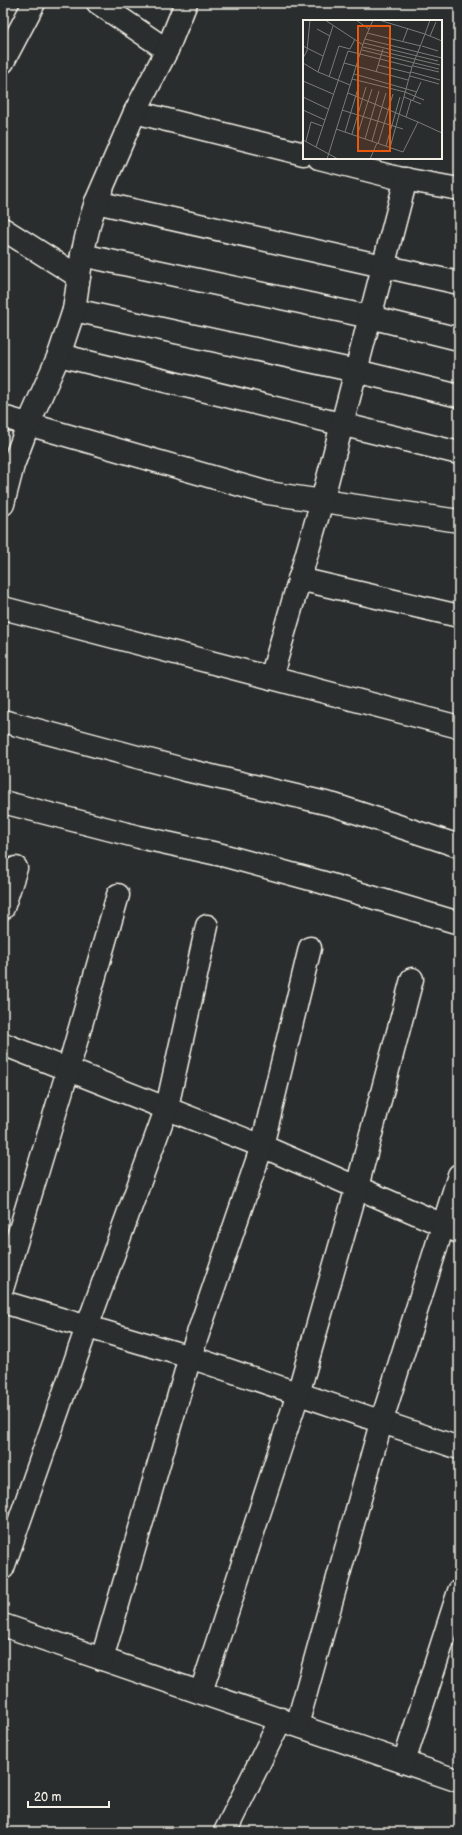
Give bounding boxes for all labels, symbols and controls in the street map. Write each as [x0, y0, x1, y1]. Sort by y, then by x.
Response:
inset map [303, 20, 442, 159]
scale bar [28, 1783, 109, 1809]
text: 20 m [34, 1790, 61, 1805]

